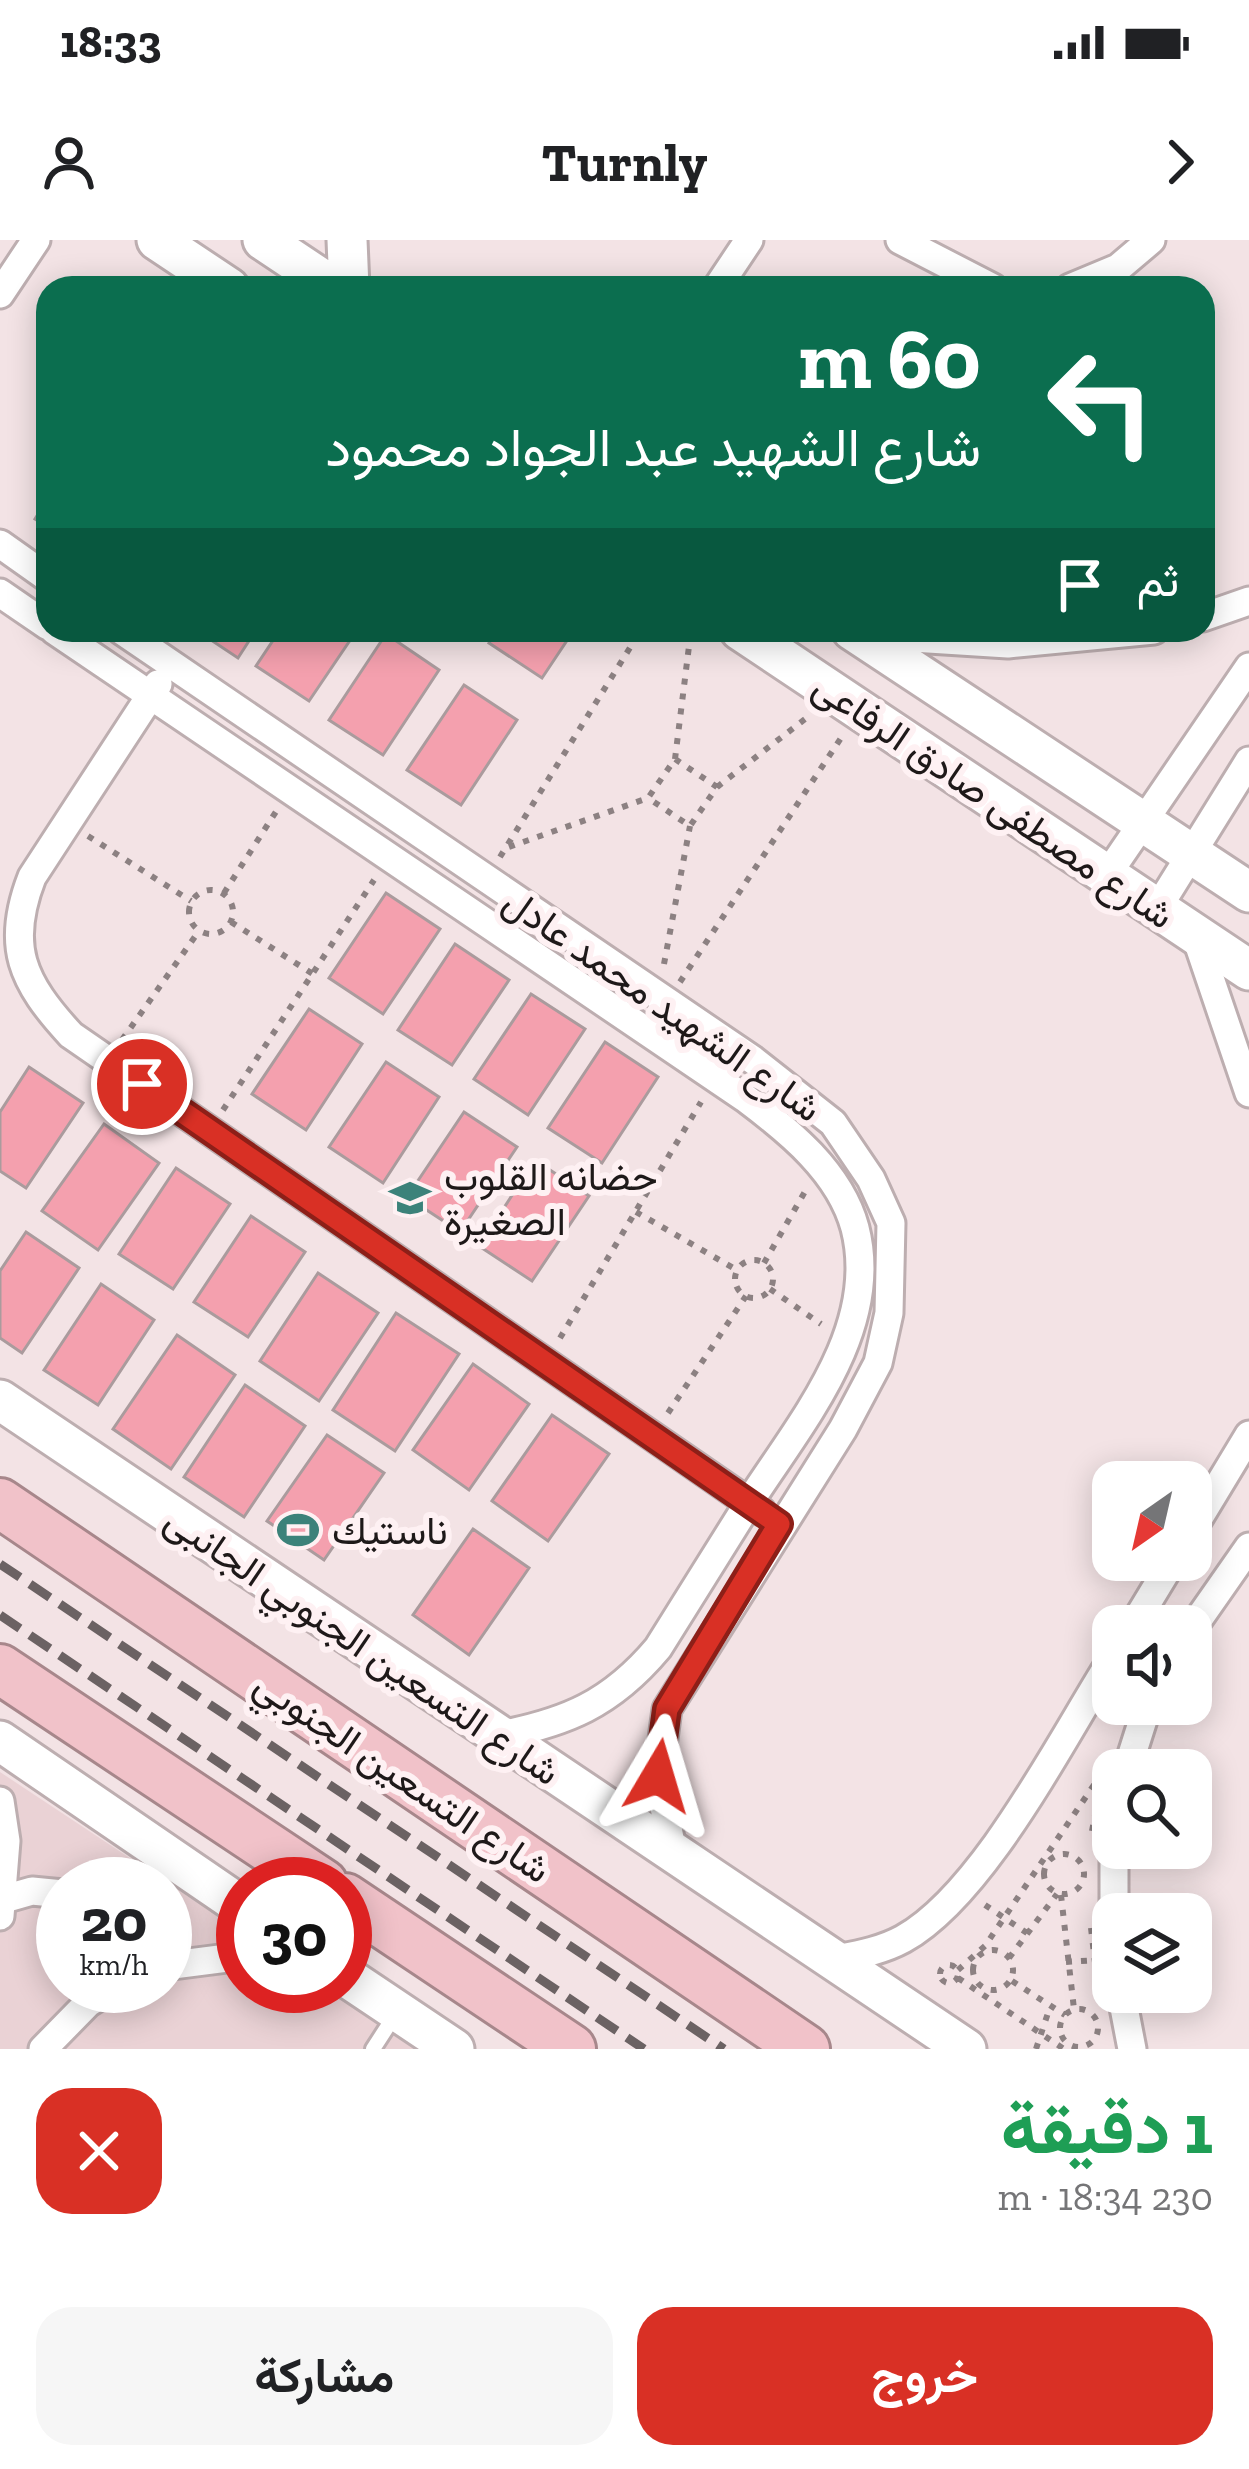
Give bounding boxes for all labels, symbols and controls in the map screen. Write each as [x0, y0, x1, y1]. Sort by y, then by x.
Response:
text: 18:33 [60, 15, 162, 69]
icon: person [36, 129, 102, 195]
icon: forward [1147, 129, 1213, 195]
text: Turnly [542, 130, 707, 195]
text: 60 m [798, 309, 981, 410]
icon: left [1023, 324, 1179, 480]
text: شارع الشهيد عبد الجواد محمود [325, 415, 981, 480]
icon: arrive [1047, 552, 1113, 618]
text: ثم [1137, 554, 1179, 608]
street label: شارع مصطفى صادق الرفاعى [803, 662, 1183, 941]
street label: شارع الشهيد محمد عادل [493, 877, 831, 1134]
pin [91, 1033, 193, 1135]
icon: arrive [109, 1051, 175, 1117]
place label: حضانه القلوب الصغيرة [444, 1153, 658, 1246]
school or university icon: حضانه القلوب الصغيرة [387, 1175, 433, 1221]
north arrow [1092, 1461, 1212, 1581]
map controls [1092, 1461, 1212, 2013]
street label: شارع التسعين الجنوبي الجانبى [157, 1495, 569, 1795]
sports icon: ناستيك [275, 1507, 321, 1553]
place label: ناستيك [332, 1507, 448, 1554]
button: sound [1092, 1605, 1212, 1725]
street label: شارع التسعين الجنوبي [246, 1660, 560, 1892]
position arrow [595, 1713, 721, 1839]
button: search [1092, 1749, 1212, 1869]
speed limit sign: 30 [216, 1857, 372, 2013]
text: 20 [81, 1884, 147, 1956]
button: layers [1092, 1893, 1212, 2013]
text: km/h [80, 1947, 148, 1983]
text: 1 دقيقة [1001, 2085, 1213, 2171]
button: close [36, 2088, 162, 2214]
text: 230 m · 18:34 [998, 2173, 1213, 2220]
button: مشاركة [36, 2307, 613, 2445]
button: خروج [637, 2307, 1213, 2445]

